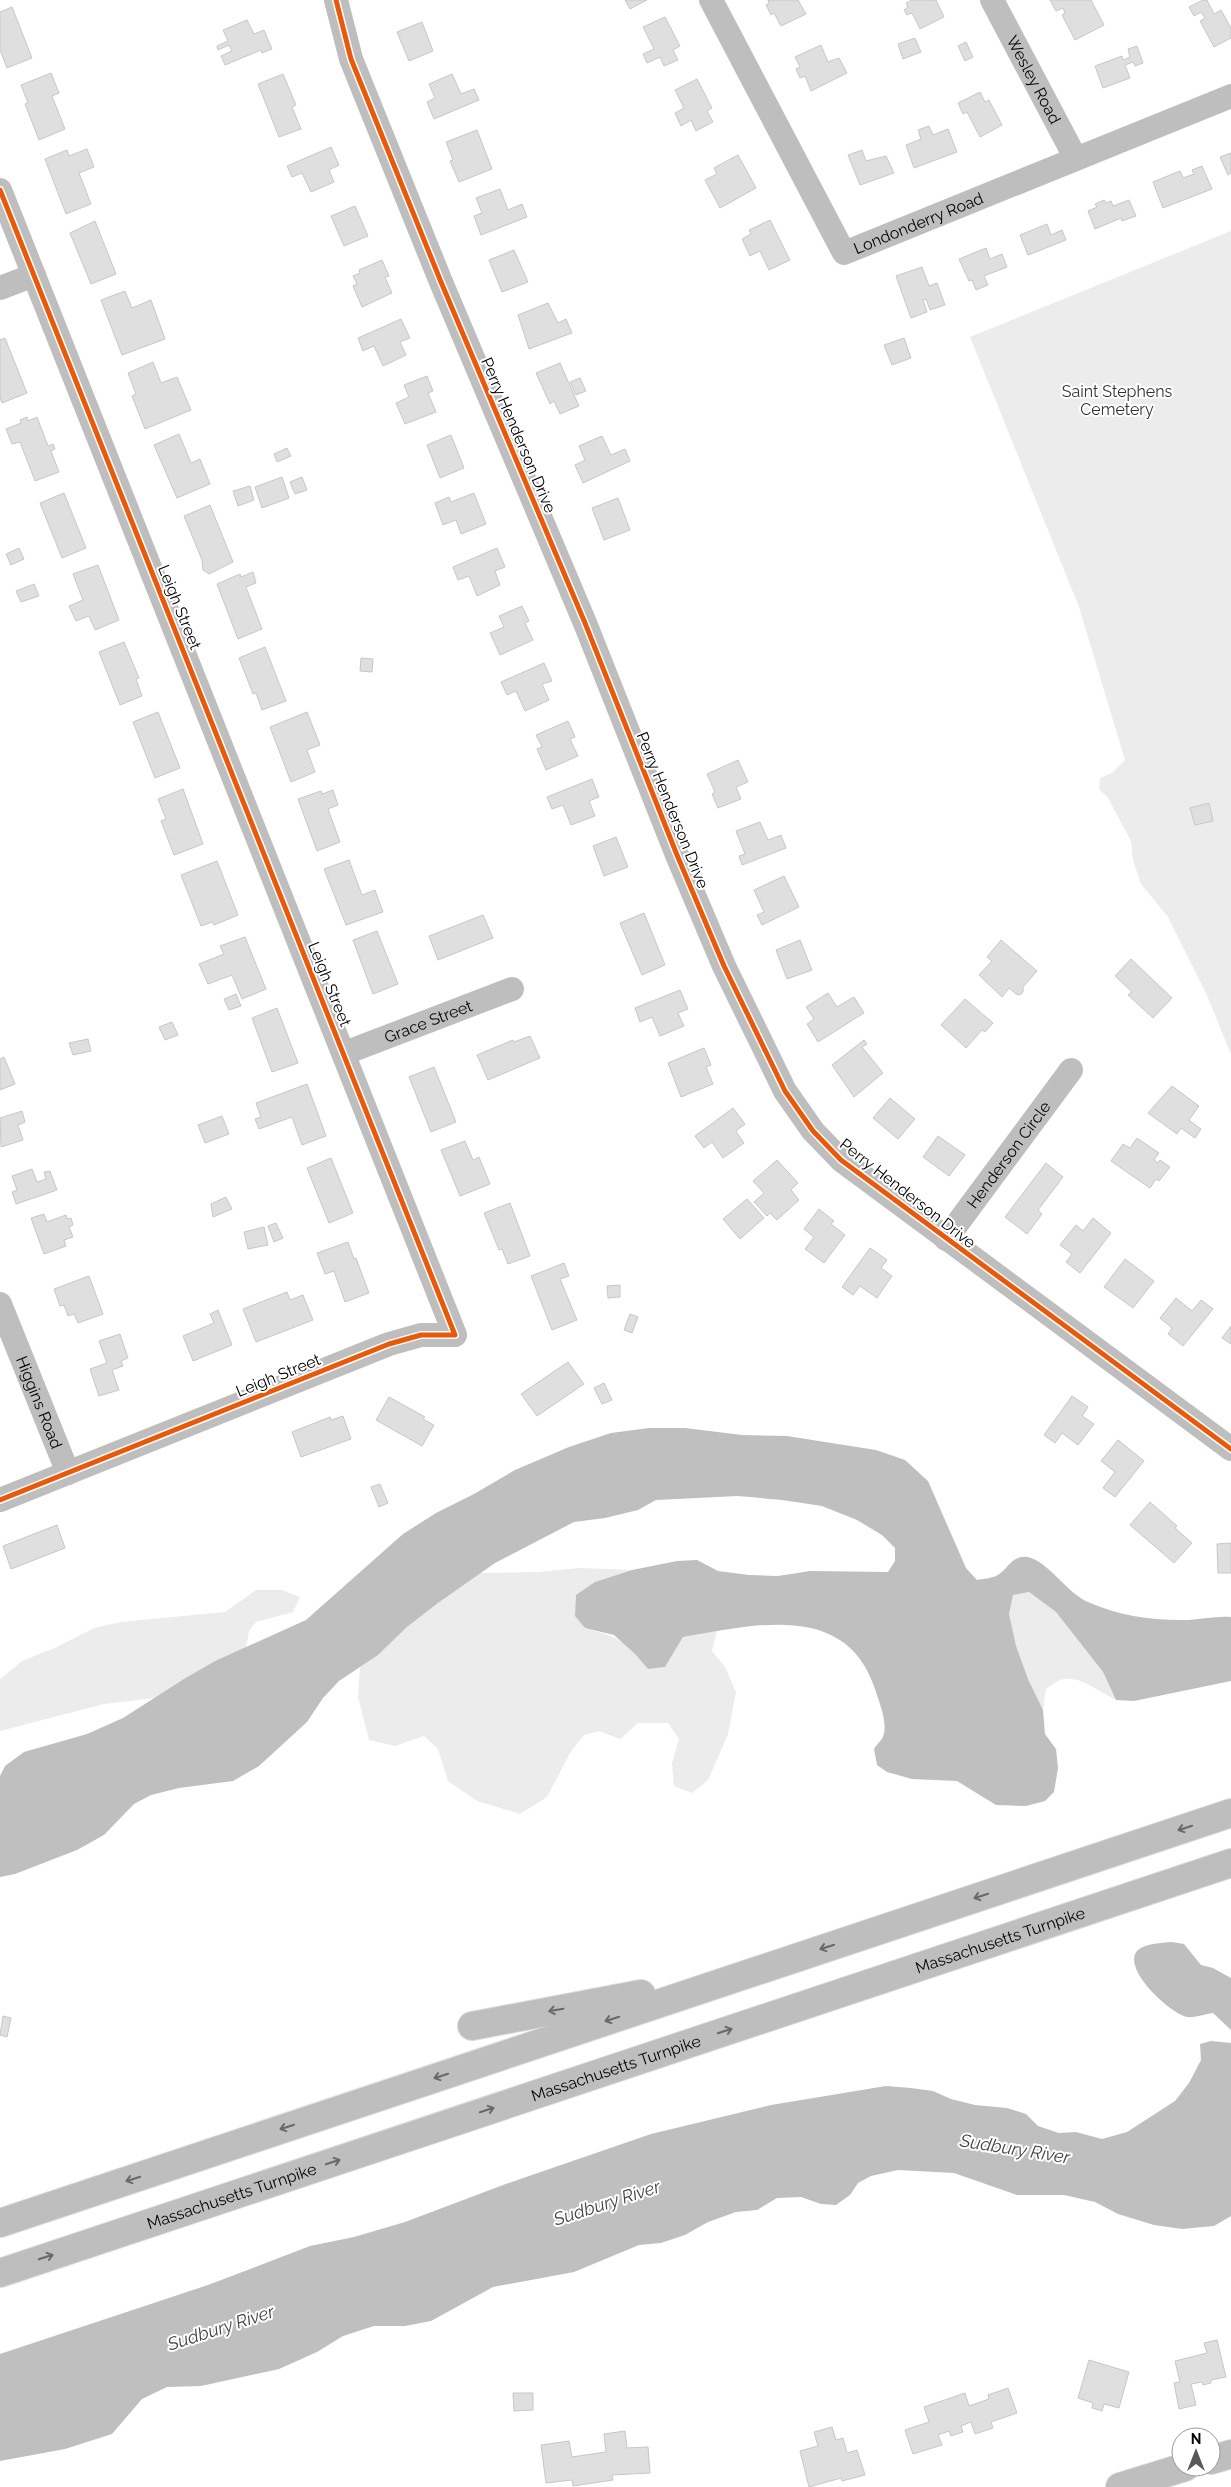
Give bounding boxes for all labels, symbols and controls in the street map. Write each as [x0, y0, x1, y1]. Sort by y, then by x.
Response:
street label: Wesley Road [1003, 32, 1065, 127]
street label: Londonderry Road [851, 189, 986, 258]
street label: Perry Henderson Drive [477, 355, 560, 516]
park label: Saint Stephens Cemetery [1062, 382, 1172, 419]
street label: Leigh Street [154, 562, 205, 653]
street label: Perry Henderson Drive [632, 729, 713, 891]
street label: Leigh Street [304, 939, 355, 1030]
street label: Grace Street [382, 996, 475, 1047]
street label: Henderson Circle [963, 1098, 1055, 1212]
street label: Perry Henderson Drive [836, 1135, 979, 1252]
street label: Leigh Street [233, 1350, 324, 1401]
street label: Higgins Road [12, 1353, 66, 1452]
one-way arrow [1177, 1824, 1193, 1834]
one-way arrow [974, 1892, 989, 1901]
street label: Massachusetts Turnpike [913, 1903, 1087, 1977]
one-way arrow [819, 1943, 835, 1953]
one-way arrow [548, 2006, 564, 2016]
one-way arrow [605, 2015, 620, 2024]
one-way arrow [716, 2026, 732, 2036]
street label: Massachusetts Turnpike [529, 2031, 703, 2105]
one-way arrow [434, 2072, 449, 2081]
one-way arrow [479, 2105, 495, 2115]
one-way arrow [280, 2123, 295, 2132]
water label: Sudbury River [958, 2129, 1072, 2168]
one-way arrow [325, 2157, 341, 2166]
street label: Massachusetts Turnpike [144, 2159, 319, 2233]
one-way arrow [125, 2174, 141, 2184]
water label: Sudbury River [550, 2175, 664, 2230]
one-way arrow [38, 2252, 54, 2262]
water label: Sudbury River [164, 2300, 278, 2355]
north arrow [1171, 2427, 1221, 2477]
text: N [1191, 2431, 1201, 2447]

